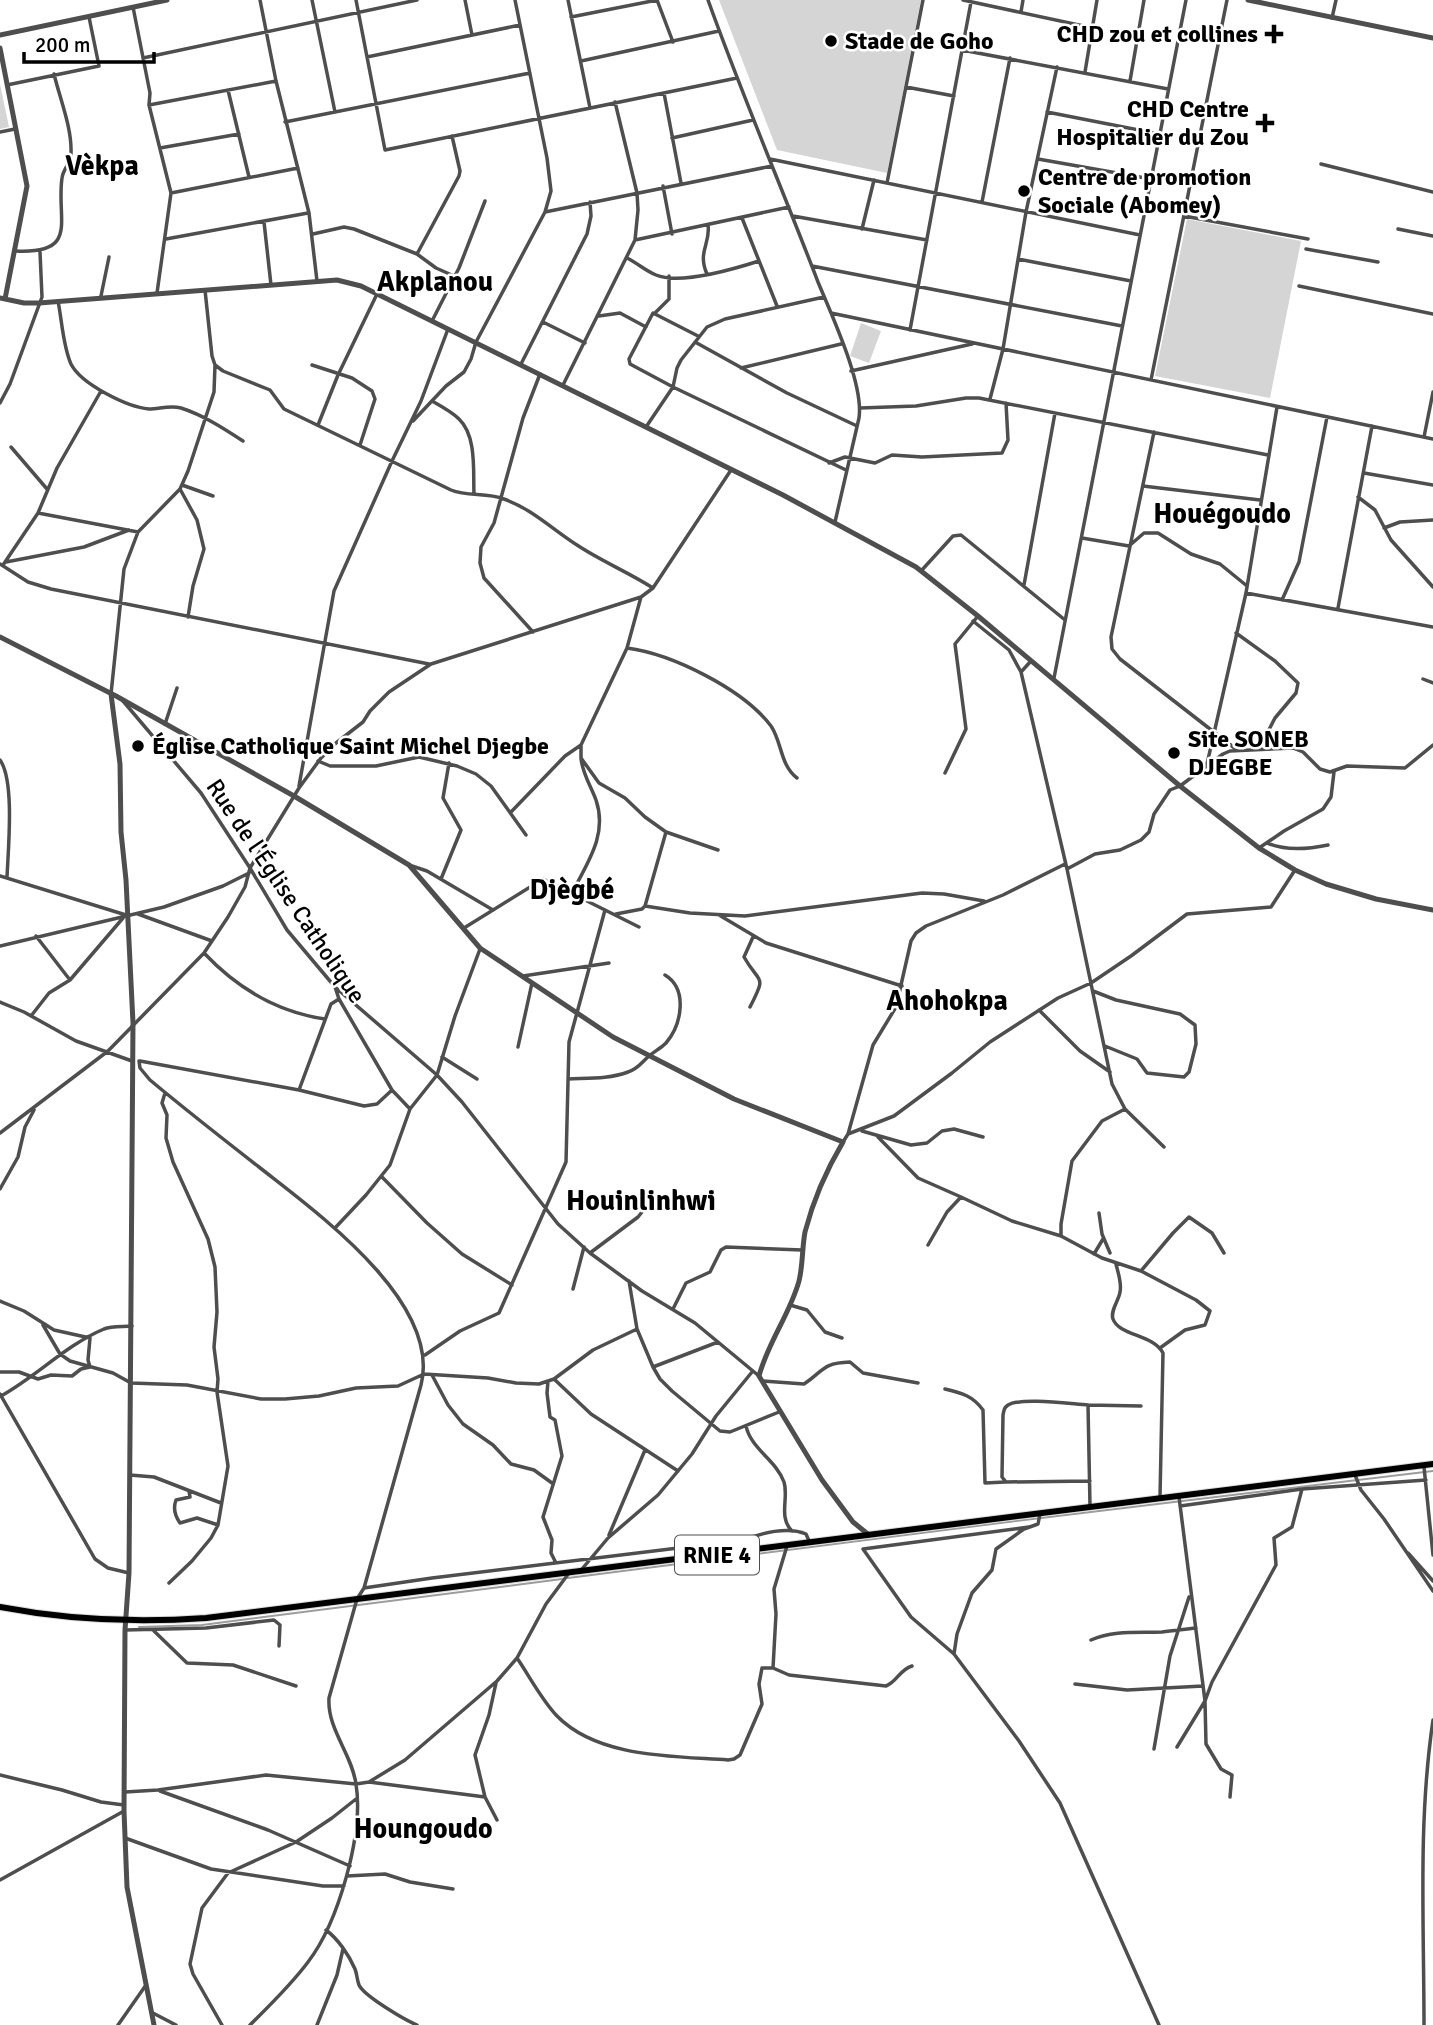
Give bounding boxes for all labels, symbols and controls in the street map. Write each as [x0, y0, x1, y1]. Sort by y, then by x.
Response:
place label: CHD zou et collines [1057, 19, 1258, 49]
scale bar [24, 21, 154, 65]
marker: CHD zou et collines [1264, 24, 1284, 44]
place label: Stade de Goho [845, 26, 994, 56]
text: 200 m [35, 32, 90, 58]
marker: Stade de Goho [823, 33, 839, 49]
place label: CHD Centre Hospitalier du Zou [1056, 94, 1249, 152]
marker: CHD Centre Hospitalier du Zou [1255, 113, 1275, 133]
district label: Vèkpa [65, 149, 139, 183]
place label: Centre de promotion Sociale (Abomey) [1038, 162, 1251, 220]
marker: Centre de promotion Sociale (Abomey) [1016, 183, 1032, 199]
district label: Akplanou [377, 265, 493, 299]
district label: Houégoudo [1153, 497, 1291, 531]
place label: Site SONEB DJEGBE [1188, 724, 1309, 782]
place label: Église Catholique Saint Michel Djegbe [152, 731, 549, 761]
marker: Église Catholique Saint Michel Djegbe [130, 738, 146, 754]
marker: Site SONEB DJEGBE [1166, 745, 1182, 761]
street label: Rue de l'Église Catholique [200, 773, 372, 1009]
district label: Djègbé [530, 873, 615, 907]
district label: Ahohokpa [886, 984, 1008, 1018]
district label: Houinlinhwi [566, 1184, 716, 1218]
road number: RNIE 4 [675, 1536, 759, 1574]
district label: Houngoudo [353, 1812, 493, 1846]

